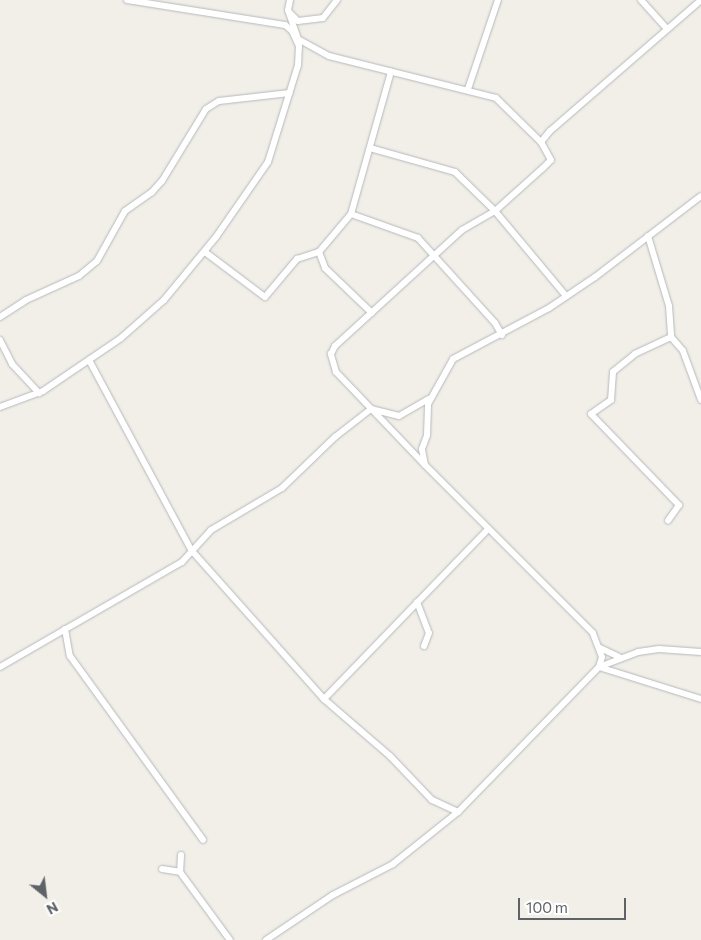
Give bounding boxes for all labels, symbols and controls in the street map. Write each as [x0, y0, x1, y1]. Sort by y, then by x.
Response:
north arrow [20, 870, 70, 920]
scale bar [521, 888, 628, 920]
text: 100 m [526, 898, 568, 916]
text: N [44, 899, 61, 919]

